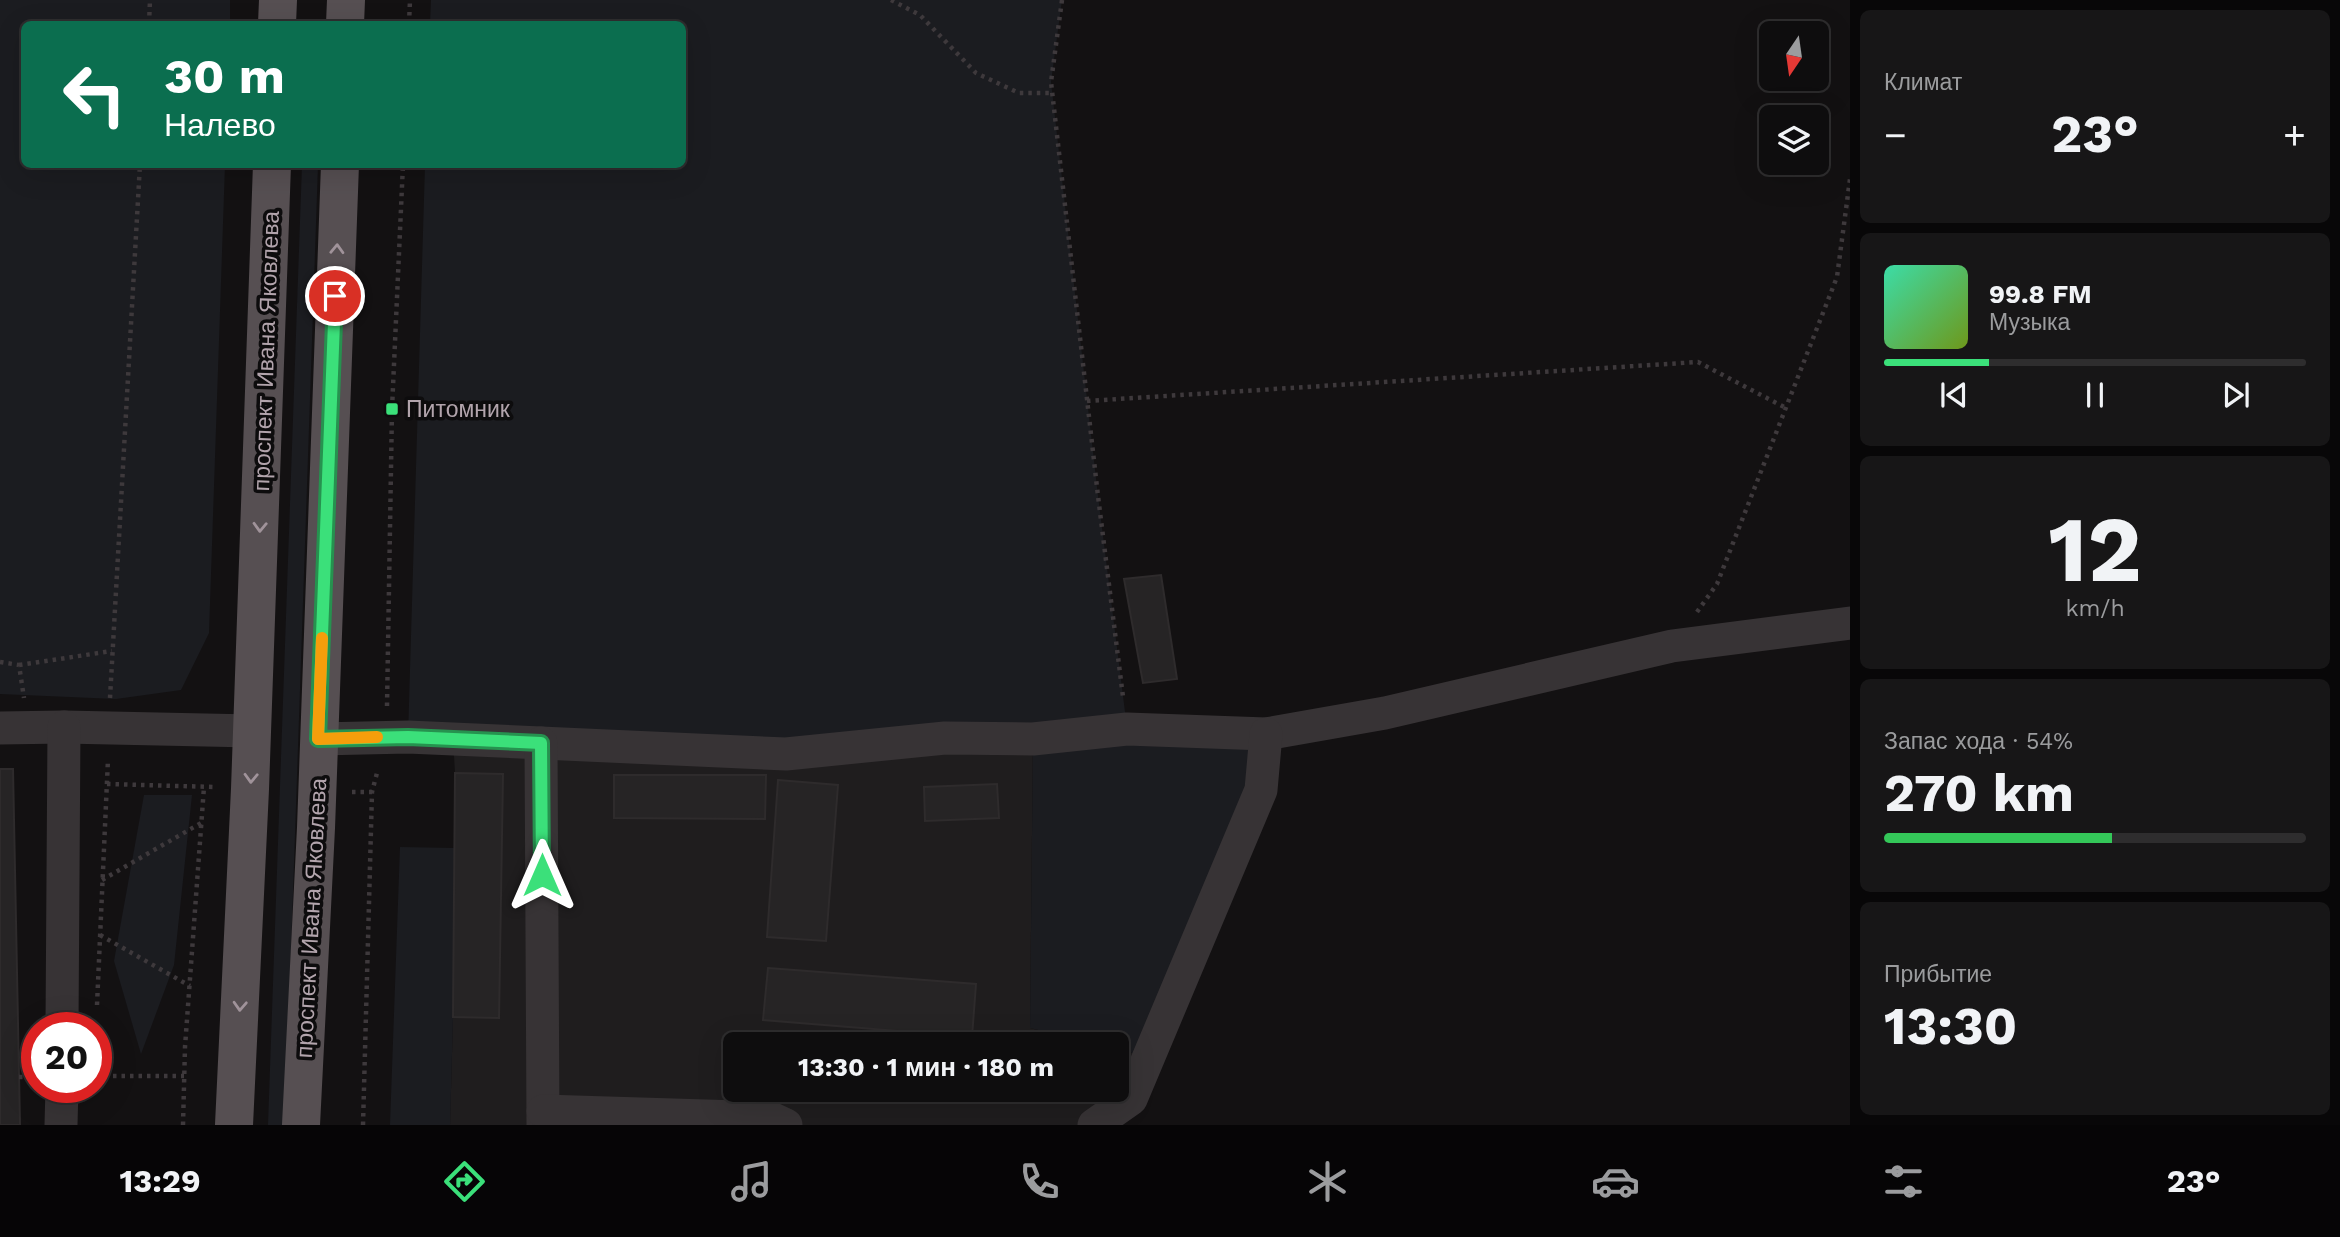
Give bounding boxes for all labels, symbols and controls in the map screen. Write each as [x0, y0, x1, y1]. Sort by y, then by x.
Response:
north arrow [1759, 21, 1829, 91]
map controls [1759, 21, 1829, 175]
text: 30 m [164, 47, 285, 105]
icon: left [49, 49, 140, 140]
text: Климат [1884, 69, 1962, 96]
text: 23° [2051, 104, 2139, 165]
button: layers [1759, 105, 1829, 175]
text: Налево [164, 106, 276, 144]
text: − [1884, 113, 1907, 157]
text: + [2283, 113, 2306, 157]
street label: проспект Ивана Яковлева [248, 210, 285, 492]
one-way arrow [329, 243, 345, 254]
pin [305, 266, 365, 326]
icon: arrive [316, 277, 354, 315]
text: 99.8 FM [1989, 279, 2092, 309]
text: Музыка [1989, 309, 2070, 336]
icon: previous [1935, 376, 1973, 414]
icon: pause [2076, 376, 2114, 414]
icon: next [2217, 376, 2255, 414]
place label: Питомник [406, 396, 511, 423]
marker: Питомник [384, 401, 400, 417]
text: 12 [2048, 496, 2142, 603]
one-way arrow [252, 521, 267, 532]
text: km/h [2065, 595, 2125, 622]
text: Запас хода · 54% [1884, 728, 2073, 755]
text: 270 km [1884, 763, 2074, 824]
one-way arrow [243, 773, 258, 784]
street label: проспект Ивана Яковлева [291, 777, 332, 1059]
position arrow [505, 838, 579, 912]
text: Прибытие [1884, 961, 1992, 988]
text: 13:30 [1884, 996, 2017, 1057]
one-way arrow [233, 1000, 248, 1011]
speed limit sign: 20 [21, 1012, 112, 1103]
text: 13:30 · 1 мин · 180 m [798, 1052, 1054, 1082]
icon: directions [440, 1157, 489, 1206]
icon: music [727, 1157, 776, 1206]
icon: phone [1015, 1157, 1064, 1206]
icon: climate [1303, 1157, 1352, 1206]
icon: car [1591, 1157, 1640, 1206]
icon: filters [1879, 1157, 1928, 1206]
text: 13:29 [119, 1162, 201, 1200]
text: 23° [2167, 1162, 2221, 1200]

